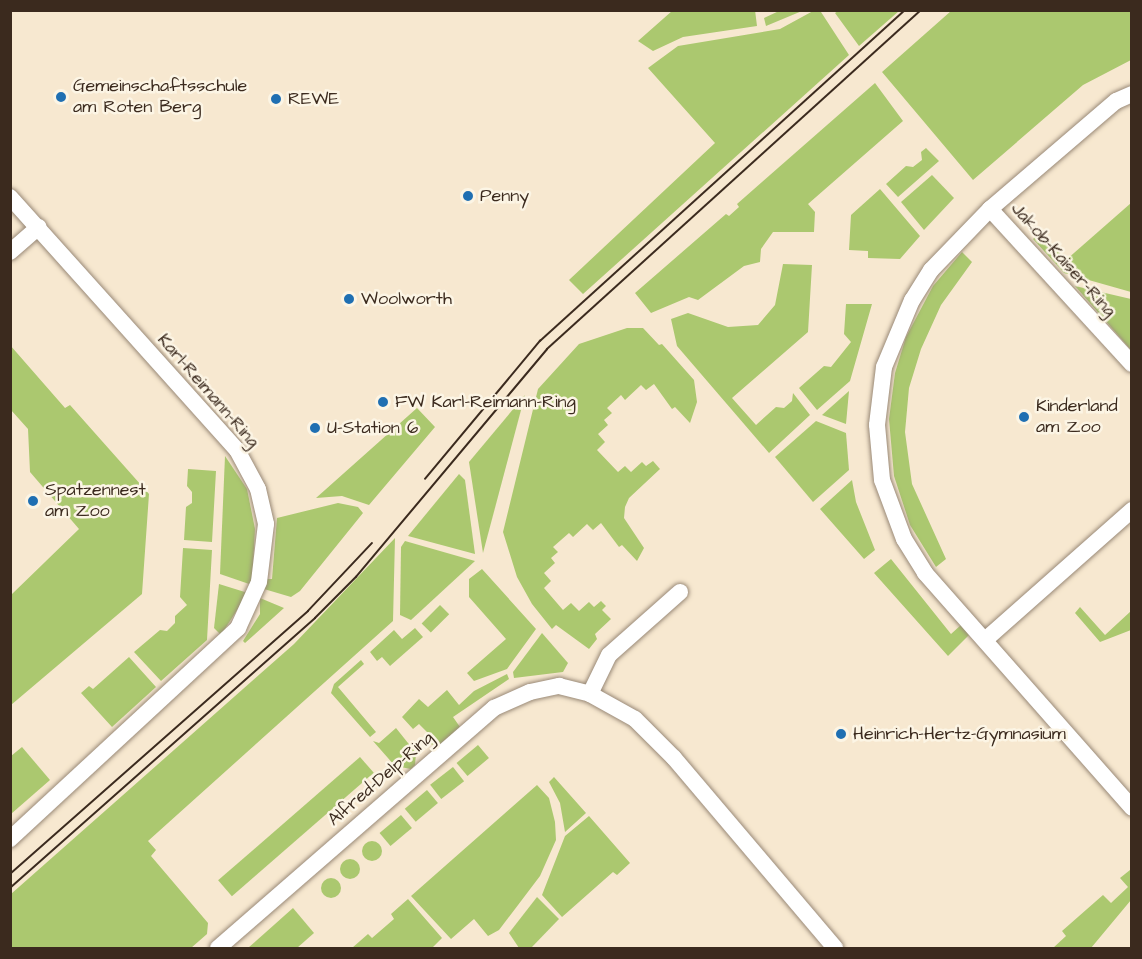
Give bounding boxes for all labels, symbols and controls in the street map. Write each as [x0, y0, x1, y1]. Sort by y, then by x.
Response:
place label: Gemeinschaftsschule am Roten Berg [73, 76, 247, 118]
place label: REWE [288, 88, 339, 110]
marker: Gemeinschaftsschule am Roten Berg [54, 90, 68, 104]
marker: REWE [269, 92, 283, 106]
place label: Penny [480, 185, 529, 207]
marker: Penny [461, 189, 475, 203]
street label: Jakob-Kaiser-Ring [1006, 198, 1120, 322]
place label: Woolworth [361, 288, 452, 310]
marker: Woolworth [342, 292, 356, 306]
street label: Karl-Reimann-Ring [153, 329, 263, 453]
place label: FW Karl-Reimann-Ring [395, 391, 576, 413]
marker: FW Karl-Reimann-Ring [376, 395, 390, 409]
place label: Kinderland am Zoo [1036, 396, 1118, 438]
marker: Kinderland am Zoo [1017, 410, 1031, 424]
place label: U-Station 6 [327, 417, 418, 439]
marker: U-Station 6 [308, 421, 322, 435]
place label: Spatzennest am Zoo [45, 480, 146, 522]
marker: Spatzennest am Zoo [26, 494, 40, 508]
place label: Heinrich-Hertz-Gymnasium [853, 723, 1066, 745]
street label: Alfred-Delp-Ring [324, 727, 438, 831]
marker: Heinrich-Hertz-Gymnasium [834, 727, 848, 741]

